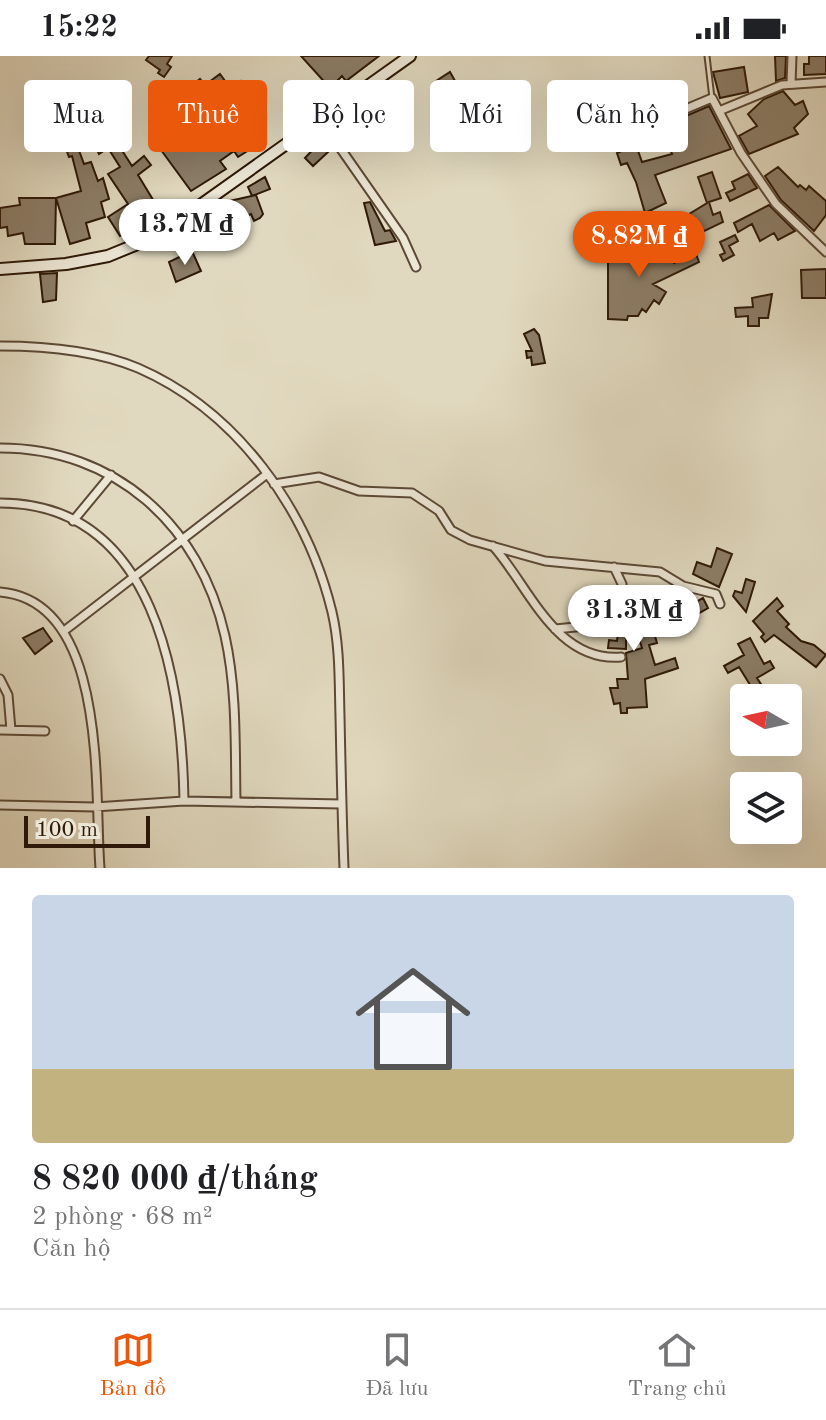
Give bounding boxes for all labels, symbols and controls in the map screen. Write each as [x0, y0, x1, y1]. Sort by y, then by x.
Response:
text: 15:22 [40, 13, 118, 43]
chip: Mua [24, 80, 132, 152]
chip: Thuê [148, 80, 267, 152]
chip: Bộ lọc [283, 80, 414, 152]
chip: Mới [430, 80, 531, 152]
chip: Căn hộ [547, 80, 688, 152]
pin: 13.7M ₫ [111, 199, 259, 267]
pin: 8.82M ₫ [565, 211, 713, 279]
text: 13.7M ₫ [137, 212, 233, 238]
text: 8.82M ₫ [591, 224, 687, 250]
pin: 31.3M ₫ [560, 585, 708, 653]
text: 31.3M ₫ [586, 598, 682, 624]
north arrow [730, 684, 802, 756]
map controls [730, 684, 802, 844]
button: layers [730, 772, 802, 844]
scale bar [24, 812, 150, 848]
text: 100 m [36, 819, 98, 841]
icon: home [341, 947, 485, 1091]
text: 8 820 000 ₫/tháng [32, 1163, 318, 1197]
text: 2 phòng · 68 m² [32, 1204, 213, 1230]
text: Căn hộ [32, 1236, 111, 1262]
tab: Bản đồ [100, 1328, 166, 1403]
tab: Đã lưu [365, 1328, 429, 1403]
tab: Trang chủ [628, 1328, 726, 1403]

